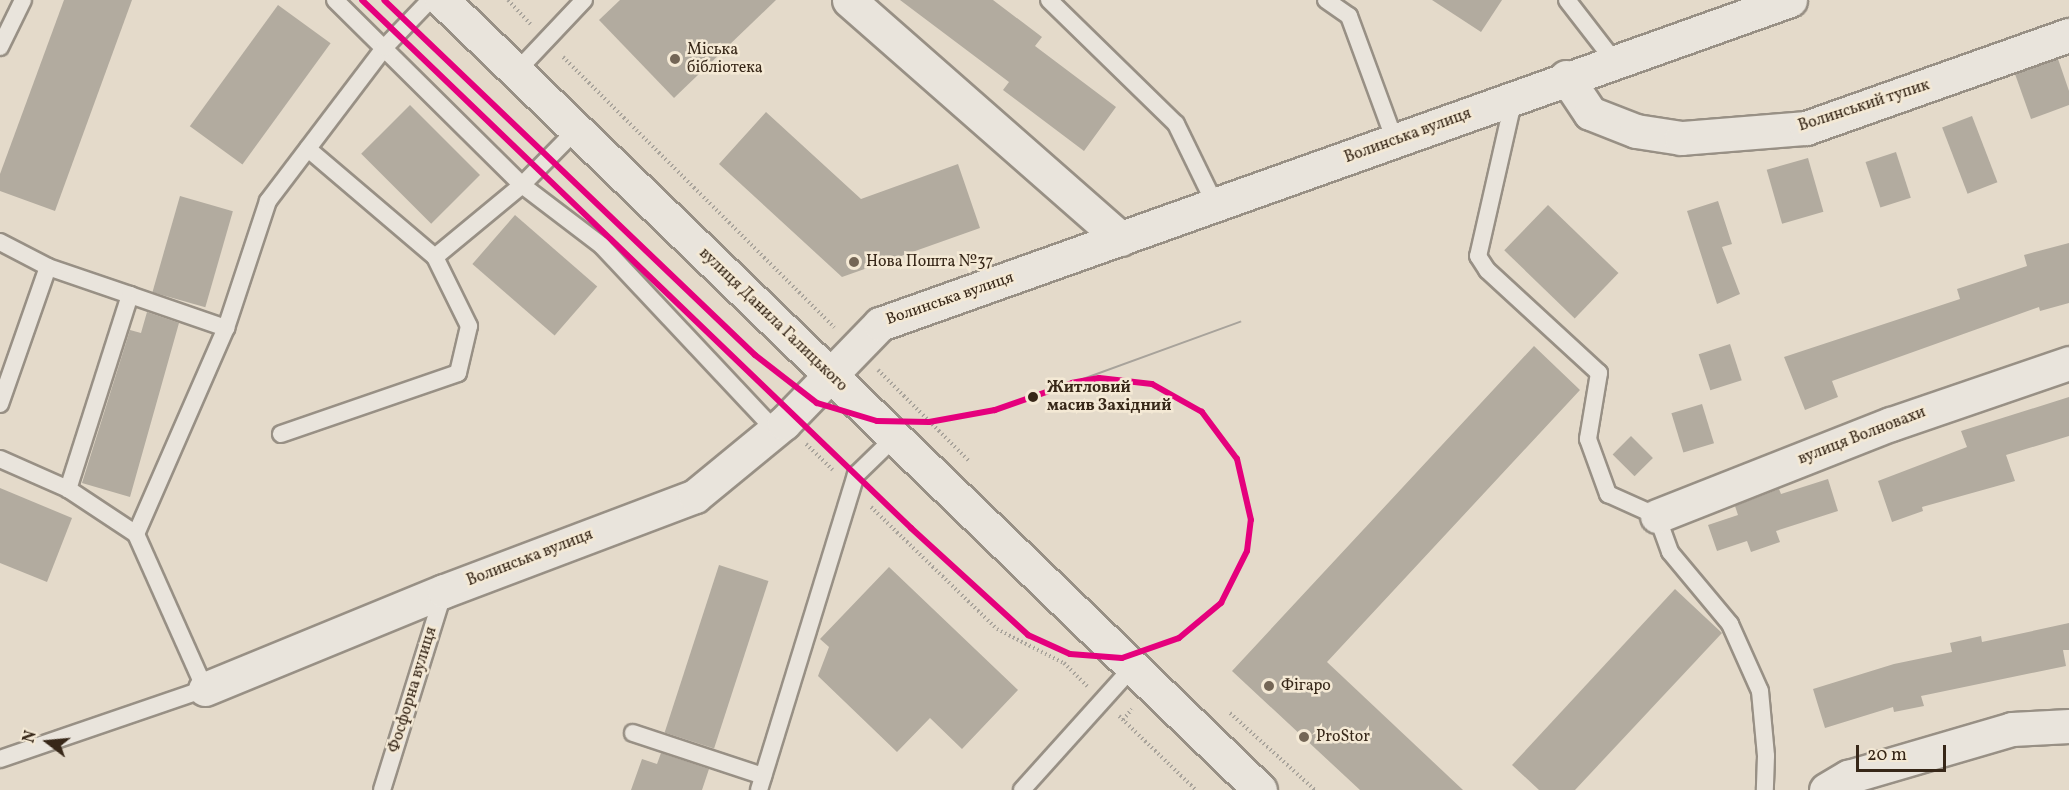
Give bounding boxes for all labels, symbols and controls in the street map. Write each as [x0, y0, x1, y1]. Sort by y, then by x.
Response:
place label: Міська бібліотека [687, 40, 763, 78]
marker: Міська бібліотека [668, 52, 682, 66]
street label: Волинський тупик [1796, 76, 1932, 136]
street label: Волинська вулиця [1342, 104, 1474, 168]
street label: вулиця Данила Галицького [695, 244, 851, 396]
place label: Нова Пошта №37 [866, 252, 993, 272]
marker: Нова Пошта №37 [847, 255, 861, 269]
street label: Волинська вулиця [884, 268, 1016, 330]
place label: Житловий масив Західний [1047, 378, 1171, 416]
marker: Житловий масив Західний [1024, 388, 1042, 406]
street label: вулиця Волновахи [1796, 403, 1928, 469]
street label: Волинська вулиця [464, 525, 596, 591]
street label: Фосфорна вулиця [385, 625, 441, 755]
place label: Фігаро [1281, 676, 1331, 696]
marker: Фігаро [1262, 679, 1276, 693]
north arrow [18, 712, 78, 772]
place label: ProStor [1316, 727, 1370, 747]
text: N [19, 728, 43, 746]
marker: ProStor [1297, 730, 1311, 744]
scale bar [1859, 733, 1949, 771]
text: 20 m [1867, 743, 1907, 768]

